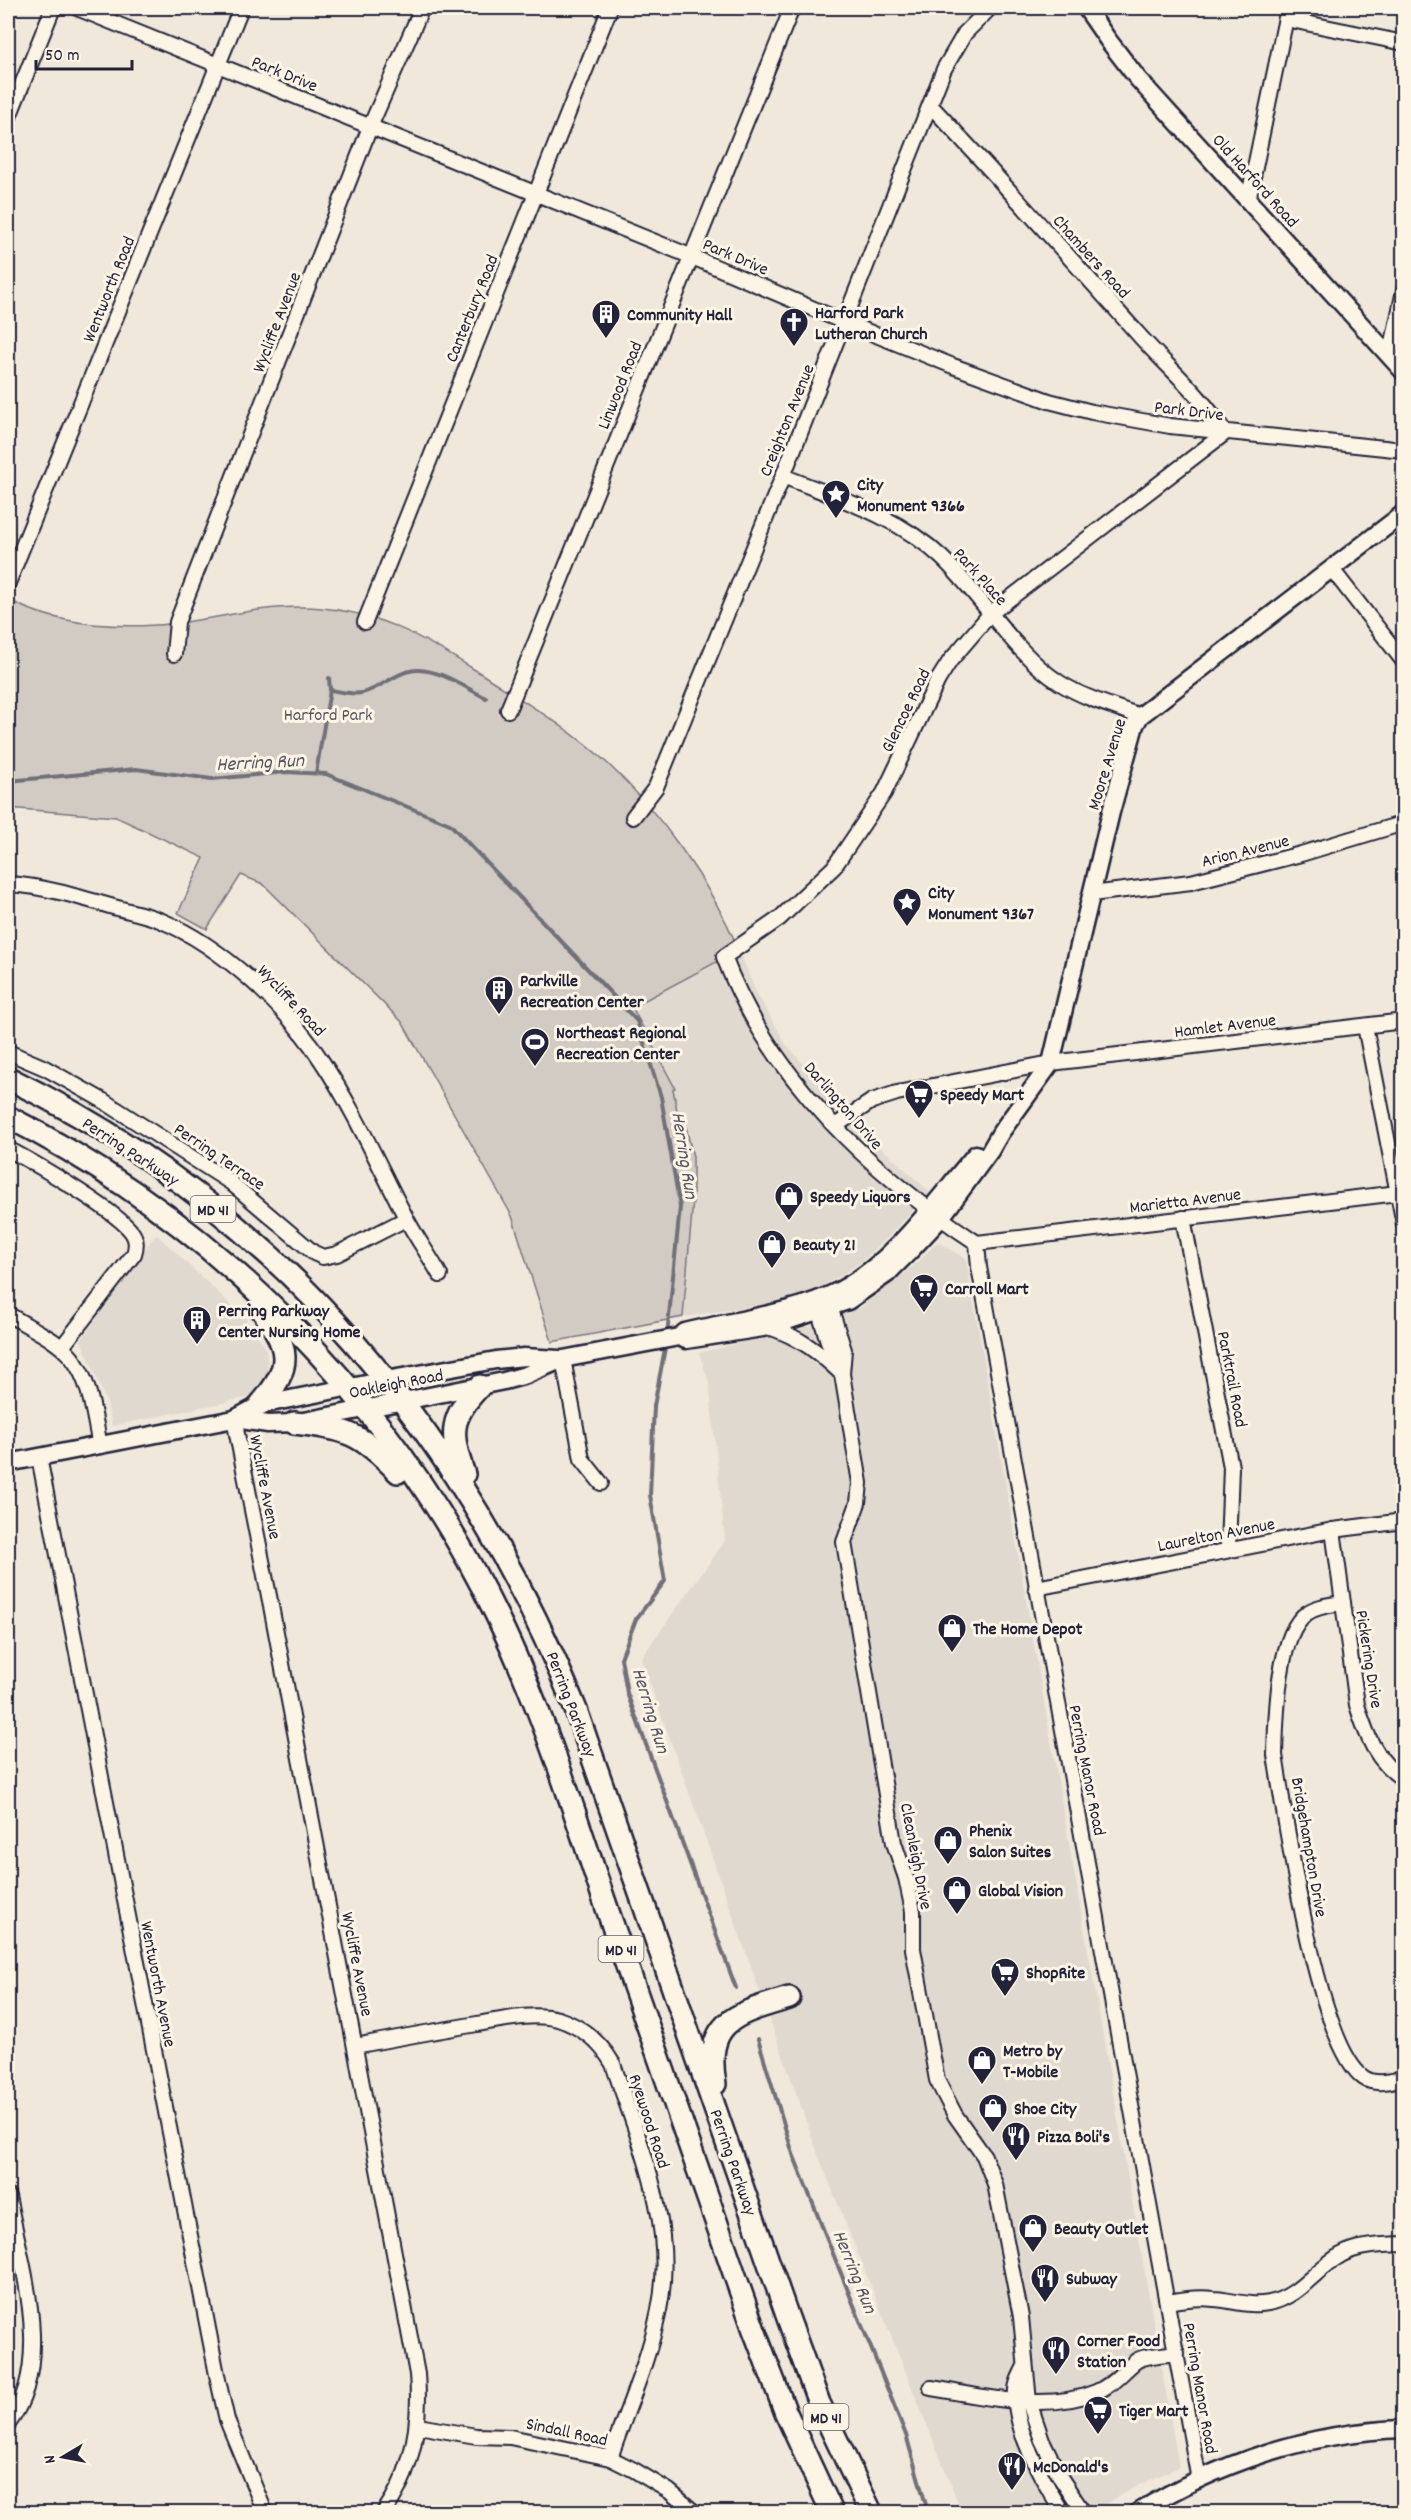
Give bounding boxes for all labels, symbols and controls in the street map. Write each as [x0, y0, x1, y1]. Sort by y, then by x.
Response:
scale bar [36, 33, 132, 71]
text: 50 m [45, 44, 80, 69]
street label: Park Drive [247, 51, 321, 100]
street label: Old Harford Road [1205, 129, 1303, 234]
street label: Chambers Road [1045, 210, 1135, 305]
street label: Wentworth Road [78, 233, 143, 347]
street label: Park Drive [698, 233, 772, 283]
street label: Canterbury Road [440, 251, 506, 367]
street label: Wycliffe Avenue [248, 269, 309, 377]
building icon: Community Hall [590, 298, 622, 340]
place label: Harford Park Lutheran Church [815, 302, 928, 348]
place label: Community Hall [627, 304, 733, 329]
church icon: Harford Park Lutheran Church [778, 306, 810, 348]
street label: Linwood Road [592, 338, 650, 434]
street label: Creighton Avenue [754, 361, 822, 481]
street label: Park Drive [1153, 396, 1225, 429]
place label: City Monument 9366 [857, 474, 965, 520]
place icon: City Monument 9366 [820, 478, 852, 520]
street label: Park Place [946, 543, 1012, 612]
street label: Glencoe Road [876, 665, 938, 757]
park label: Harford Park [284, 704, 372, 729]
street label: Moore Avenue [1083, 716, 1134, 814]
water label: Herring Run [216, 748, 305, 780]
street label: Arion Avenue [1199, 829, 1292, 875]
place label: City Monument 9367 [928, 882, 1034, 928]
place icon: City Monument 9367 [891, 886, 923, 928]
street label: Wycliffe Road [250, 960, 330, 1043]
place label: Parkville Recreation Center [520, 970, 644, 1016]
building icon: Parkville Recreation Center [483, 974, 515, 1016]
street label: Hamlet Avenue [1173, 1009, 1278, 1046]
place label: Northeast Regional Recreation Center [556, 1022, 687, 1068]
sports icon: Northeast Regional Recreation Center [519, 1026, 551, 1068]
street label: Darlington Drive [797, 1057, 888, 1156]
supermarket icon: Speedy Mart [903, 1078, 935, 1120]
place label: Speedy Mart [940, 1084, 1025, 1109]
water label: Herring Run [662, 1110, 704, 1202]
street label: Perring Parkway [76, 1112, 184, 1194]
street label: Perring Terrace [168, 1118, 269, 1198]
shop icon: Speedy Liquors [773, 1180, 805, 1222]
street label: Marietta Avenue [1128, 1183, 1242, 1222]
place label: Speedy Liquors [810, 1186, 911, 1211]
road number: MD 41 [190, 1196, 236, 1222]
shop icon: Beauty 21 [756, 1228, 788, 1270]
place label: Beauty 21 [793, 1234, 856, 1259]
supermarket icon: Carroll Mart [908, 1272, 940, 1314]
place label: Carroll Mart [945, 1278, 1029, 1303]
place label: Perring Parkway Center Nursing Home [218, 1300, 361, 1346]
building icon: Perring Parkway Center Nursing Home [181, 1304, 213, 1346]
street label: Parktrail Road [1209, 1329, 1252, 1430]
street label: Oakleigh Road [347, 1364, 446, 1407]
street label: Wycliffe Avenue [241, 1433, 286, 1542]
street label: Laurelton Avenue [1156, 1513, 1277, 1560]
street label: Pickering Drive [1347, 1609, 1388, 1710]
shop icon: The Home Depot [936, 1612, 968, 1654]
place label: The Home Depot [973, 1618, 1083, 1643]
street label: Perring Parkway [538, 1649, 601, 1762]
water label: Herring Run [623, 1665, 676, 1758]
street label: Perring Manor Road [1061, 1703, 1110, 1838]
street label: Bridgehampton Drive [1283, 1775, 1332, 1920]
street label: Cleanleigh Drive [892, 1801, 937, 1912]
place label: Phenix Salon Suites [969, 1820, 1052, 1866]
shop icon: Phenix Salon Suites [932, 1824, 964, 1866]
shop icon: Global Vision [941, 1874, 973, 1916]
place label: Global Vision [978, 1880, 1063, 1905]
street label: Wycliffe Avenue [333, 1910, 378, 2019]
street label: Wentworth Avenue [132, 1919, 181, 2050]
road number: MD 41 [598, 1936, 644, 1962]
supermarket icon: ShopRite [989, 1956, 1021, 1998]
place label: ShopRite [1026, 1962, 1085, 1987]
place label: Metro by T-Mobile [1003, 2040, 1063, 2086]
shop icon: Metro by T-Mobile [966, 2044, 998, 2086]
street label: Ryewood Road [621, 2071, 675, 2172]
shop icon: Shoe City [977, 2092, 1009, 2134]
place label: Shoe City [1014, 2098, 1077, 2123]
street label: Perring Parkway [702, 2106, 762, 2220]
restaurant icon: Pizza Boli's [1000, 2120, 1032, 2162]
place label: Pizza Boli's [1037, 2126, 1110, 2151]
shop icon: Beauty Outlet [1017, 2212, 1049, 2254]
place label: Beauty Outlet [1054, 2218, 1149, 2243]
water label: Herring Run [824, 2226, 883, 2319]
restaurant icon: Subway [1029, 2262, 1061, 2304]
place label: Subway [1066, 2268, 1118, 2293]
street label: Perring Manor Road [1175, 2321, 1222, 2456]
place label: Corner Food Station [1077, 2330, 1160, 2376]
restaurant icon: Corner Food Station [1040, 2334, 1072, 2376]
supermarket icon: Tiger Mart [1082, 2394, 1114, 2436]
place label: Tiger Mart [1119, 2400, 1189, 2425]
road number: MD 41 [804, 2404, 848, 2430]
street label: Sindall Road [523, 2413, 610, 2454]
north arrow [33, 2427, 93, 2487]
restaurant icon: McDonald's [996, 2450, 1028, 2492]
text: N [39, 2453, 63, 2465]
place label: McDonald's [1033, 2456, 1109, 2481]

